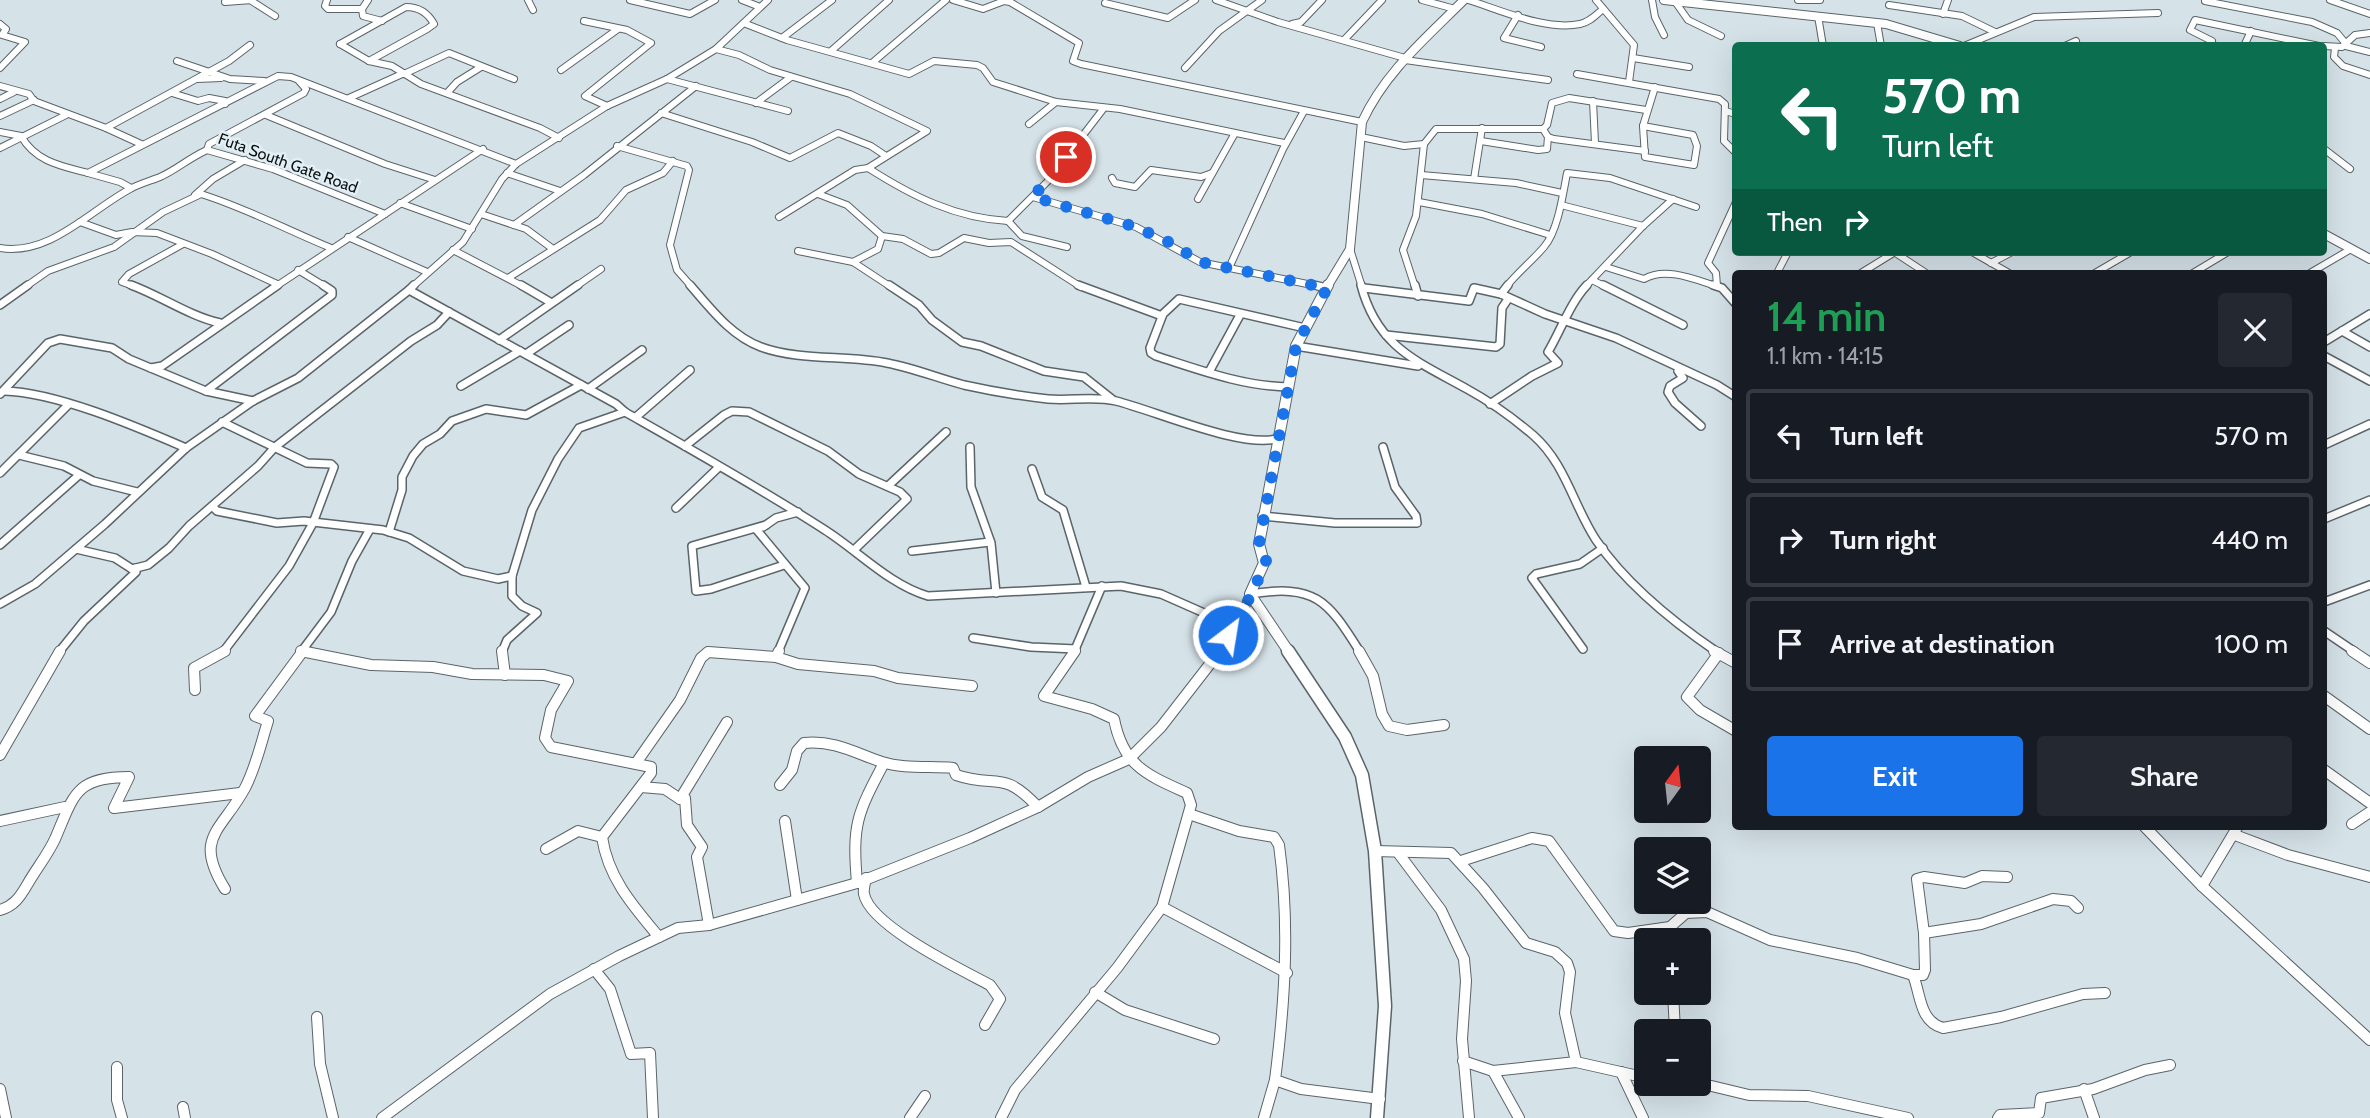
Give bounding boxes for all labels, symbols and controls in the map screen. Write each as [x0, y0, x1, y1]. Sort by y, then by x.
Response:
text: 570 m [1882, 66, 2021, 125]
icon: left [1767, 70, 1858, 161]
text: Turn left [1882, 126, 1993, 165]
pin [1036, 127, 1096, 187]
street label: Futa South Gate Road [216, 129, 360, 197]
icon: arrive [1047, 138, 1085, 176]
icon: right [1837, 203, 1875, 241]
text: Then [1767, 206, 1823, 238]
text: 14 min [1767, 290, 1886, 342]
button: close [2218, 293, 2292, 367]
text: 1.1 km · 14:15 [1767, 342, 1883, 370]
icon: left [1771, 417, 1809, 455]
text: Turn left [1830, 420, 1923, 452]
text: 570 m [2214, 420, 2288, 452]
icon: right [1771, 521, 1809, 559]
text: Turn right [1830, 524, 1936, 556]
text: 440 m [2211, 524, 2288, 556]
position arrow [1191, 598, 1265, 672]
icon: arrive [1771, 625, 1809, 663]
text: Arrive at destination [1830, 628, 2055, 660]
text: 100 m [2215, 628, 2288, 660]
button: Exit [1767, 736, 2023, 816]
button: Share [2037, 736, 2292, 816]
north arrow [1634, 746, 1712, 822]
map controls [1634, 746, 1711, 1096]
button: layers [1634, 837, 1711, 914]
button: + [1634, 928, 1711, 1005]
button: − [1634, 1019, 1711, 1096]

